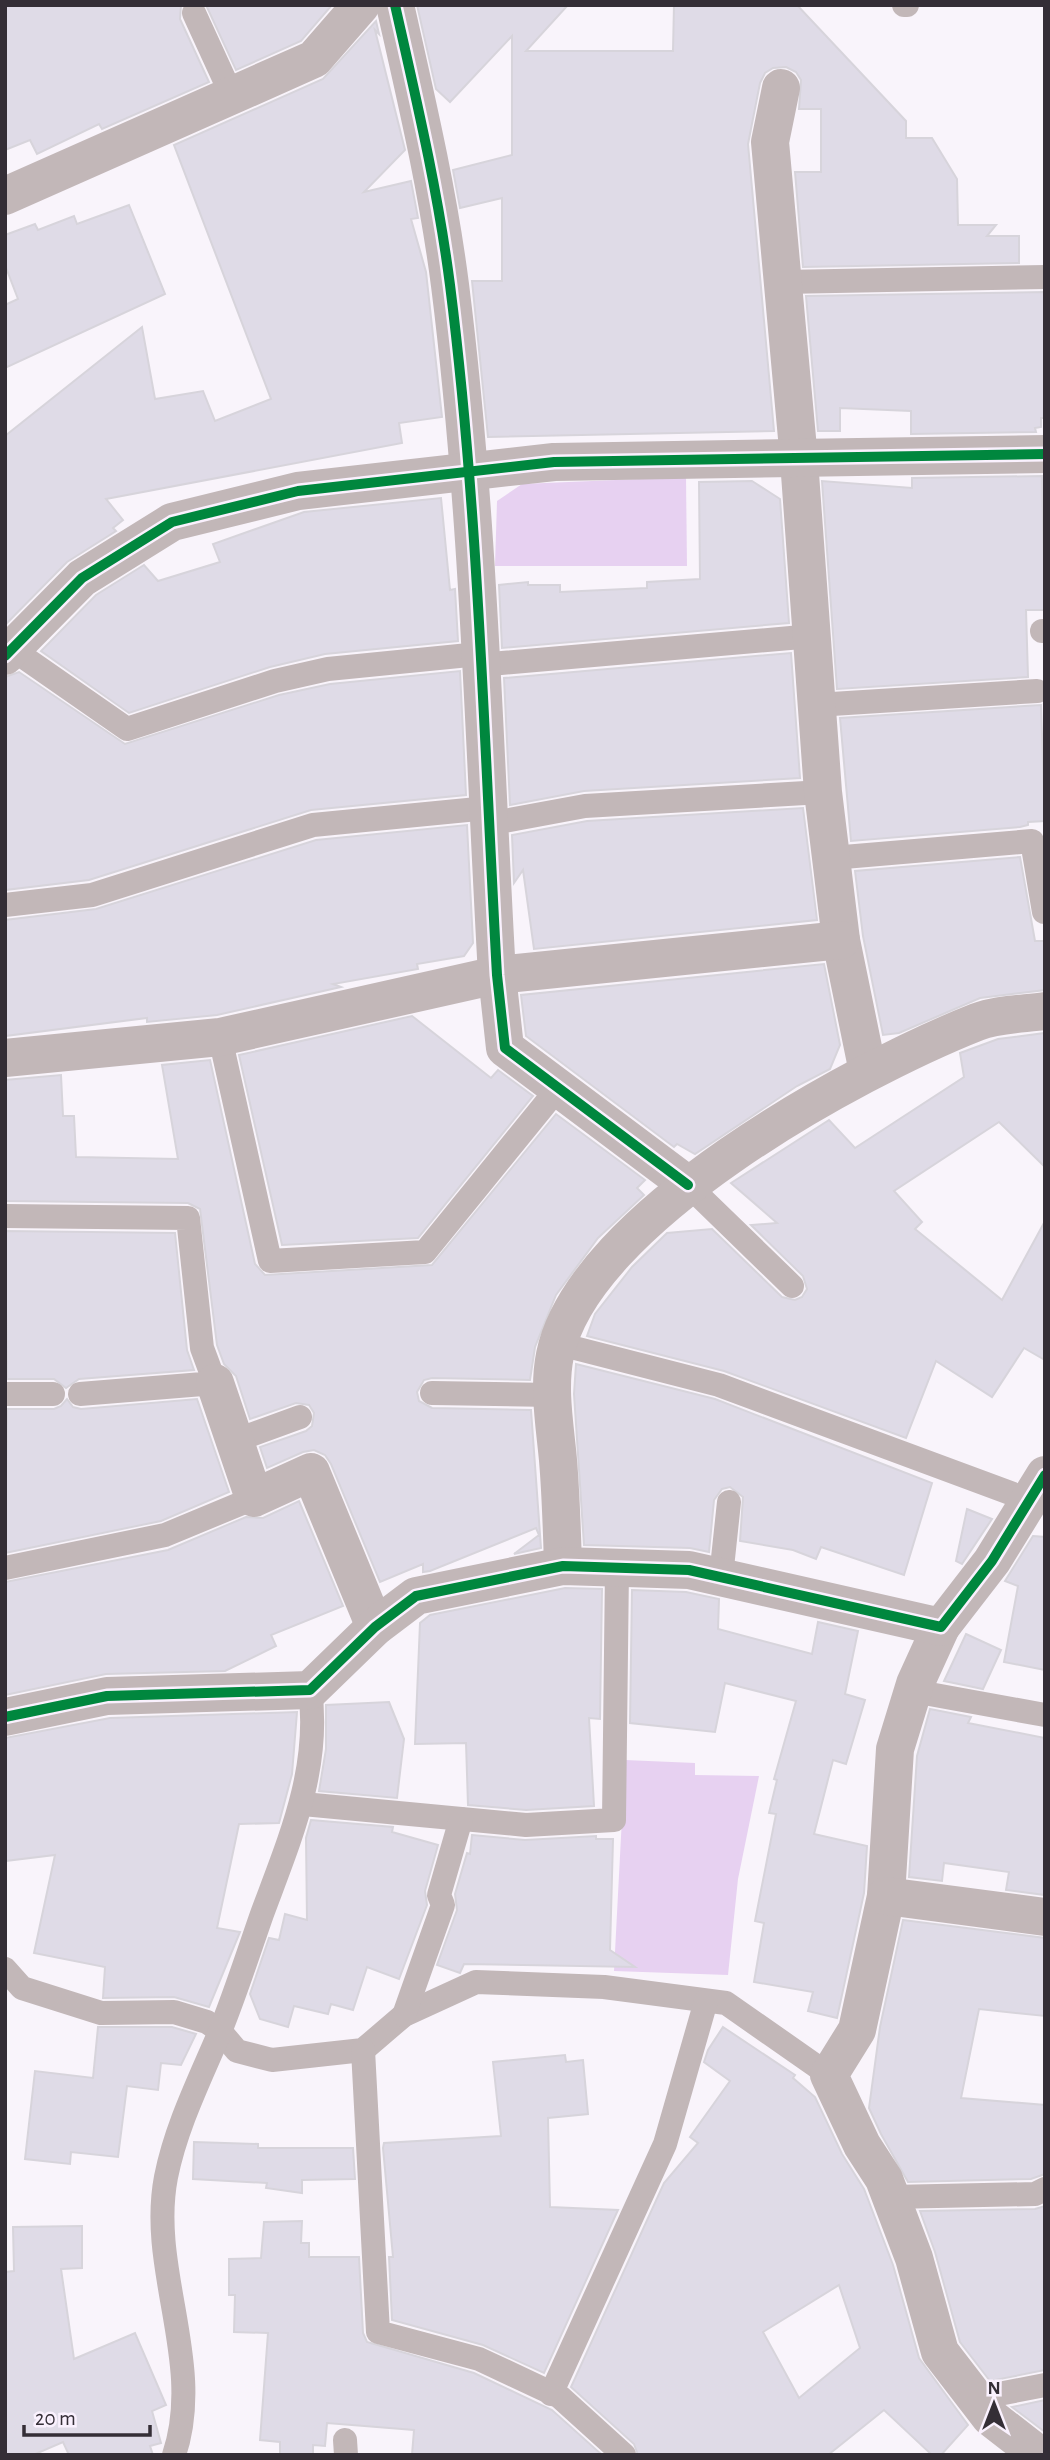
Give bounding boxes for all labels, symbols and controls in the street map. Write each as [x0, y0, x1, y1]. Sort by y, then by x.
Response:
north arrow [959, 2369, 1029, 2439]
text: N [987, 2379, 1001, 2398]
scale bar [24, 2394, 150, 2438]
text: 20 m [35, 2408, 76, 2429]

